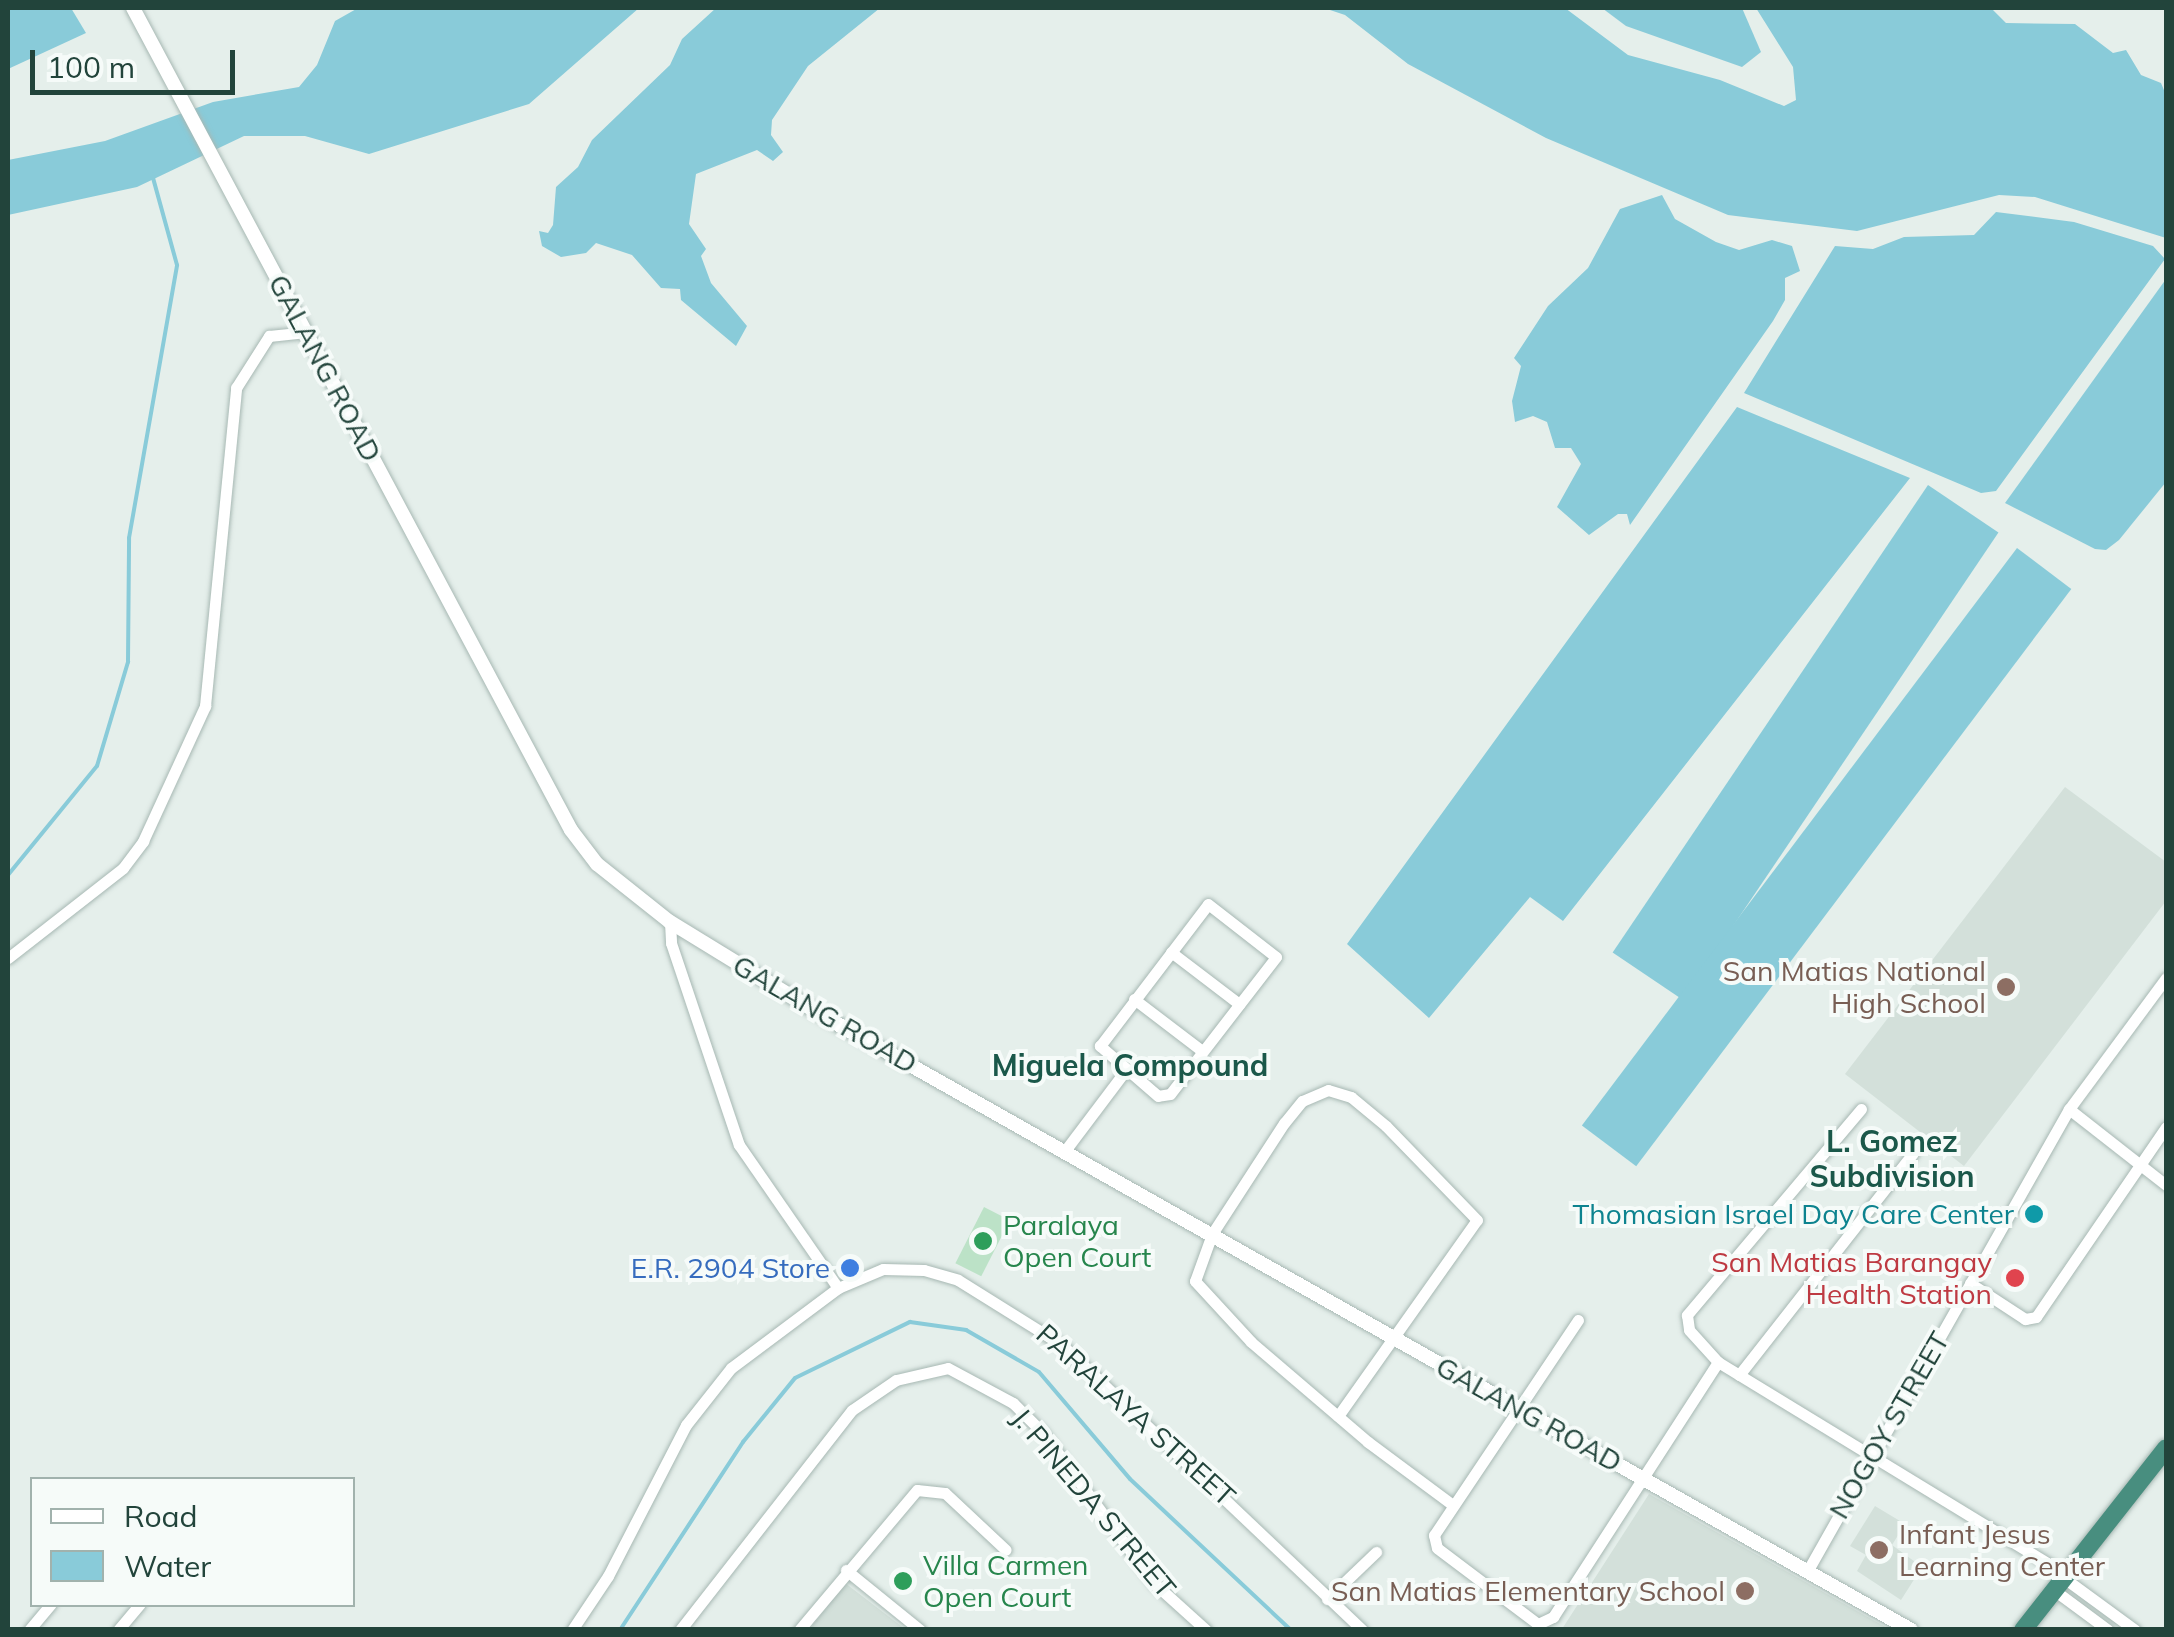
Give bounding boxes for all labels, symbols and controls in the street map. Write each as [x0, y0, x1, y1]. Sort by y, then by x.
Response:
scale bar [35, 30, 240, 92]
text: 100 m [47, 48, 135, 86]
street label: GALANG ROAD [262, 269, 388, 467]
street label: GALANG ROAD [727, 948, 923, 1080]
place label: San Matias National High School [1723, 954, 1986, 1020]
marker: San Matias National High School [1995, 976, 2017, 998]
district label: Miguela Compound [992, 1047, 1268, 1083]
district label: L. Gomez Subdivision [1809, 1123, 1975, 1194]
place label: Thomasian Israel Day Care Center [1572, 1197, 2014, 1231]
marker: Thomasian Israel Day Care Center [2023, 1203, 2045, 1225]
place label: Paralaya Open Court [1003, 1208, 1151, 1274]
marker: Paralaya Open Court [972, 1230, 994, 1252]
place label: San Matias Barangay Health Station [1711, 1245, 1992, 1311]
place label: E.R. 2904 Store [631, 1251, 830, 1285]
marker: E.R. 2904 Store [839, 1257, 861, 1279]
marker: San Matias Barangay Health Station [2002, 1265, 2028, 1291]
street label: PARALAYA STREET [1030, 1317, 1242, 1513]
street label: NOGOY STREET [1822, 1325, 1956, 1525]
street label: GALANG ROAD [1430, 1349, 1628, 1479]
street label: J. PINEDA STREET [1005, 1402, 1183, 1604]
legend [30, 1477, 355, 1607]
text: Road [124, 1497, 198, 1535]
place label: Infant Jesus Learning Center [1899, 1517, 2105, 1583]
marker: Infant Jesus Learning Center [1868, 1539, 1890, 1561]
text: Water [124, 1547, 211, 1585]
place label: Villa Carmen Open Court [923, 1548, 1089, 1614]
marker: Villa Carmen Open Court [892, 1570, 914, 1592]
place label: San Matias Elementary School [1331, 1574, 1725, 1608]
marker: San Matias Elementary School [1734, 1580, 1756, 1602]

